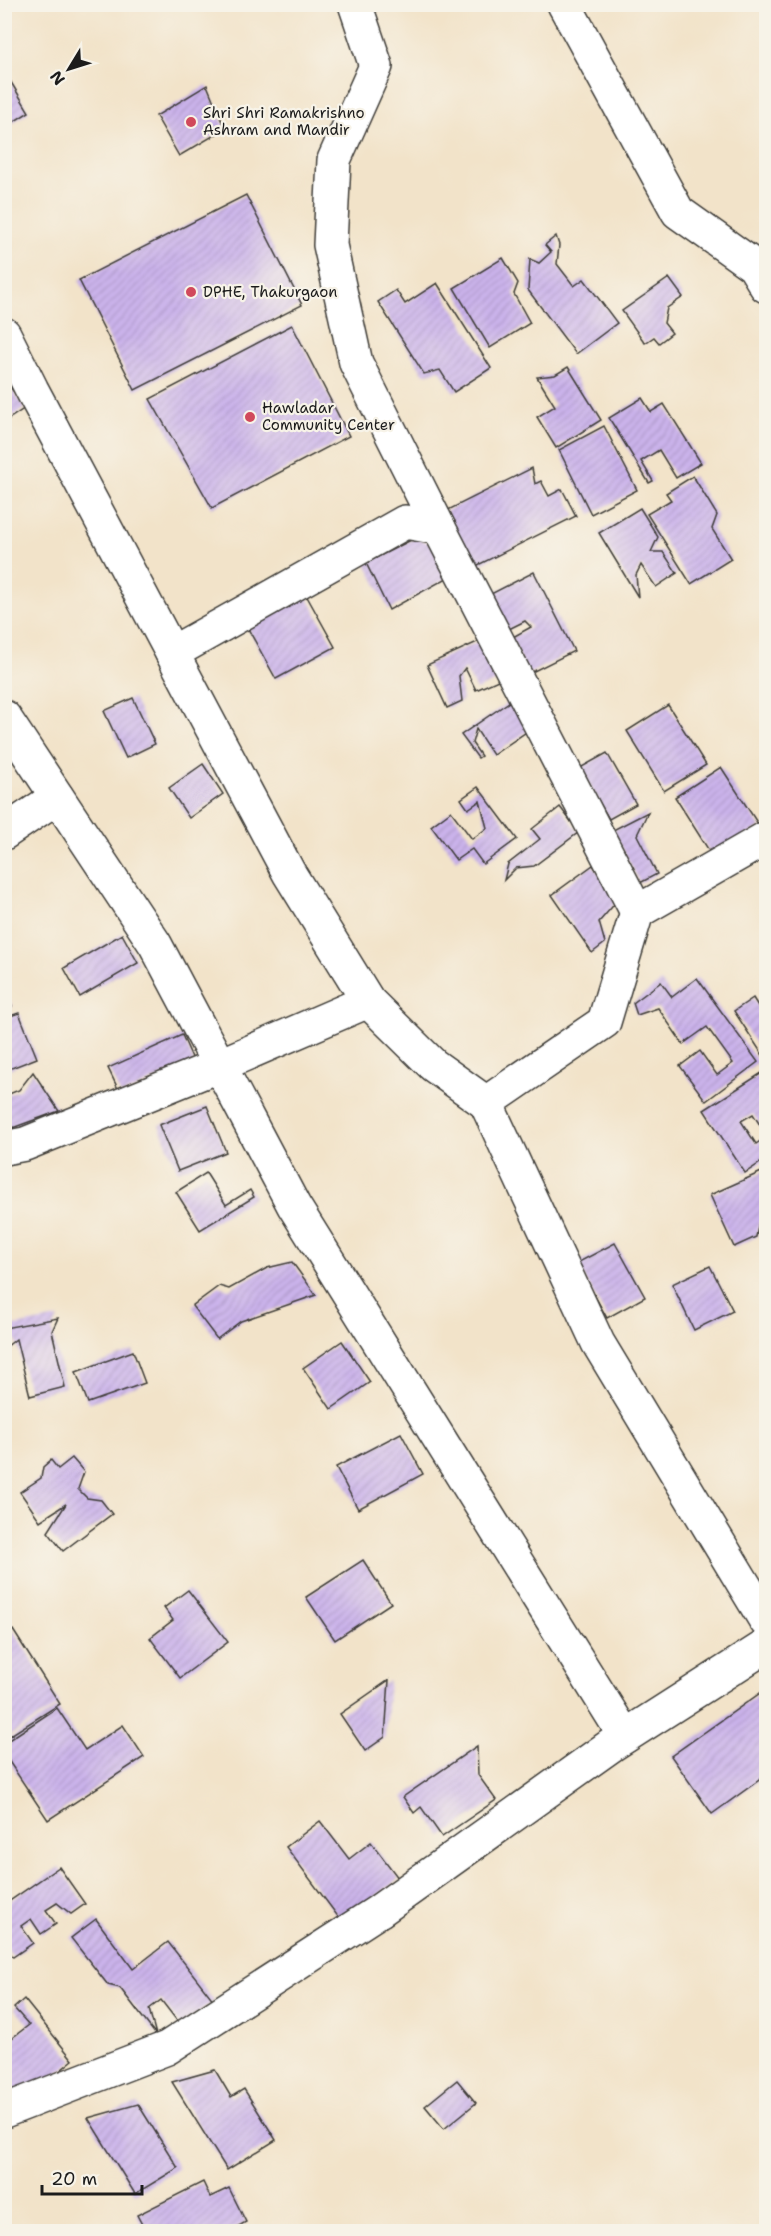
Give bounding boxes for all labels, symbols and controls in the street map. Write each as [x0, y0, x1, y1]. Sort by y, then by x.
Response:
north arrow [39, 39, 99, 99]
text: N [45, 66, 70, 89]
place label: Shri Shri Ramakrishno Ashram and Mandir [203, 103, 365, 140]
marker: Shri Shri Ramakrishno Ashram and Mandir [184, 115, 198, 129]
place label: DPHE, Thakurgaon [203, 282, 338, 302]
marker: DPHE, Thakurgaon [184, 285, 198, 299]
place label: Hawladar Community Center [262, 398, 395, 435]
marker: Hawladar Community Center [243, 410, 257, 424]
scale bar [42, 2158, 142, 2196]
text: 20 m [51, 2167, 97, 2191]

